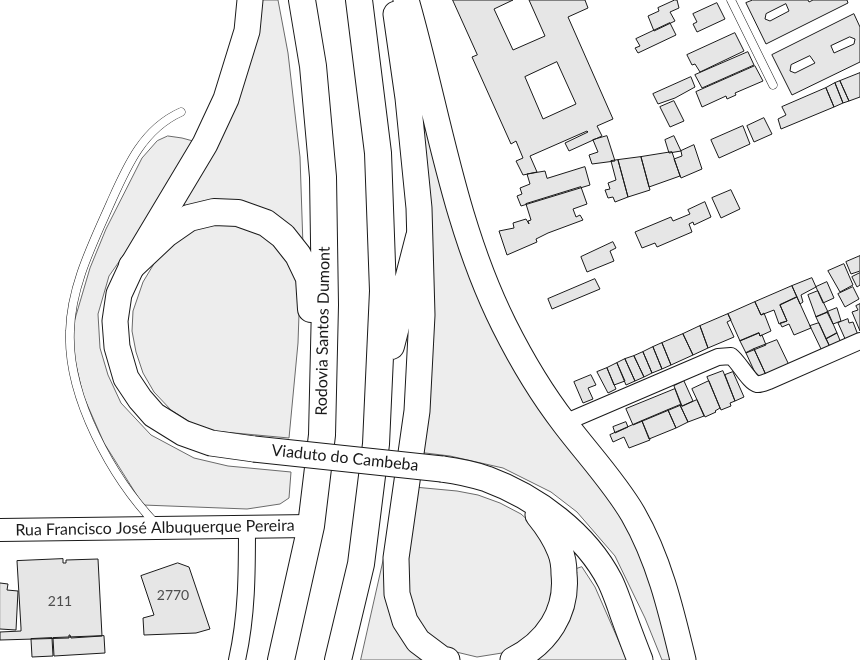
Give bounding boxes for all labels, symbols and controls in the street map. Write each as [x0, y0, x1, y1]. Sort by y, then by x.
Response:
street label: Rodovia Santos Dumont [312, 246, 334, 416]
street label: Viaduto do Cambeba [271, 441, 419, 475]
street label: Rua Francisco José Albuquerque Pereira [15, 516, 295, 540]
house number: 2770 [157, 587, 189, 603]
house number: 211 [48, 593, 72, 609]

